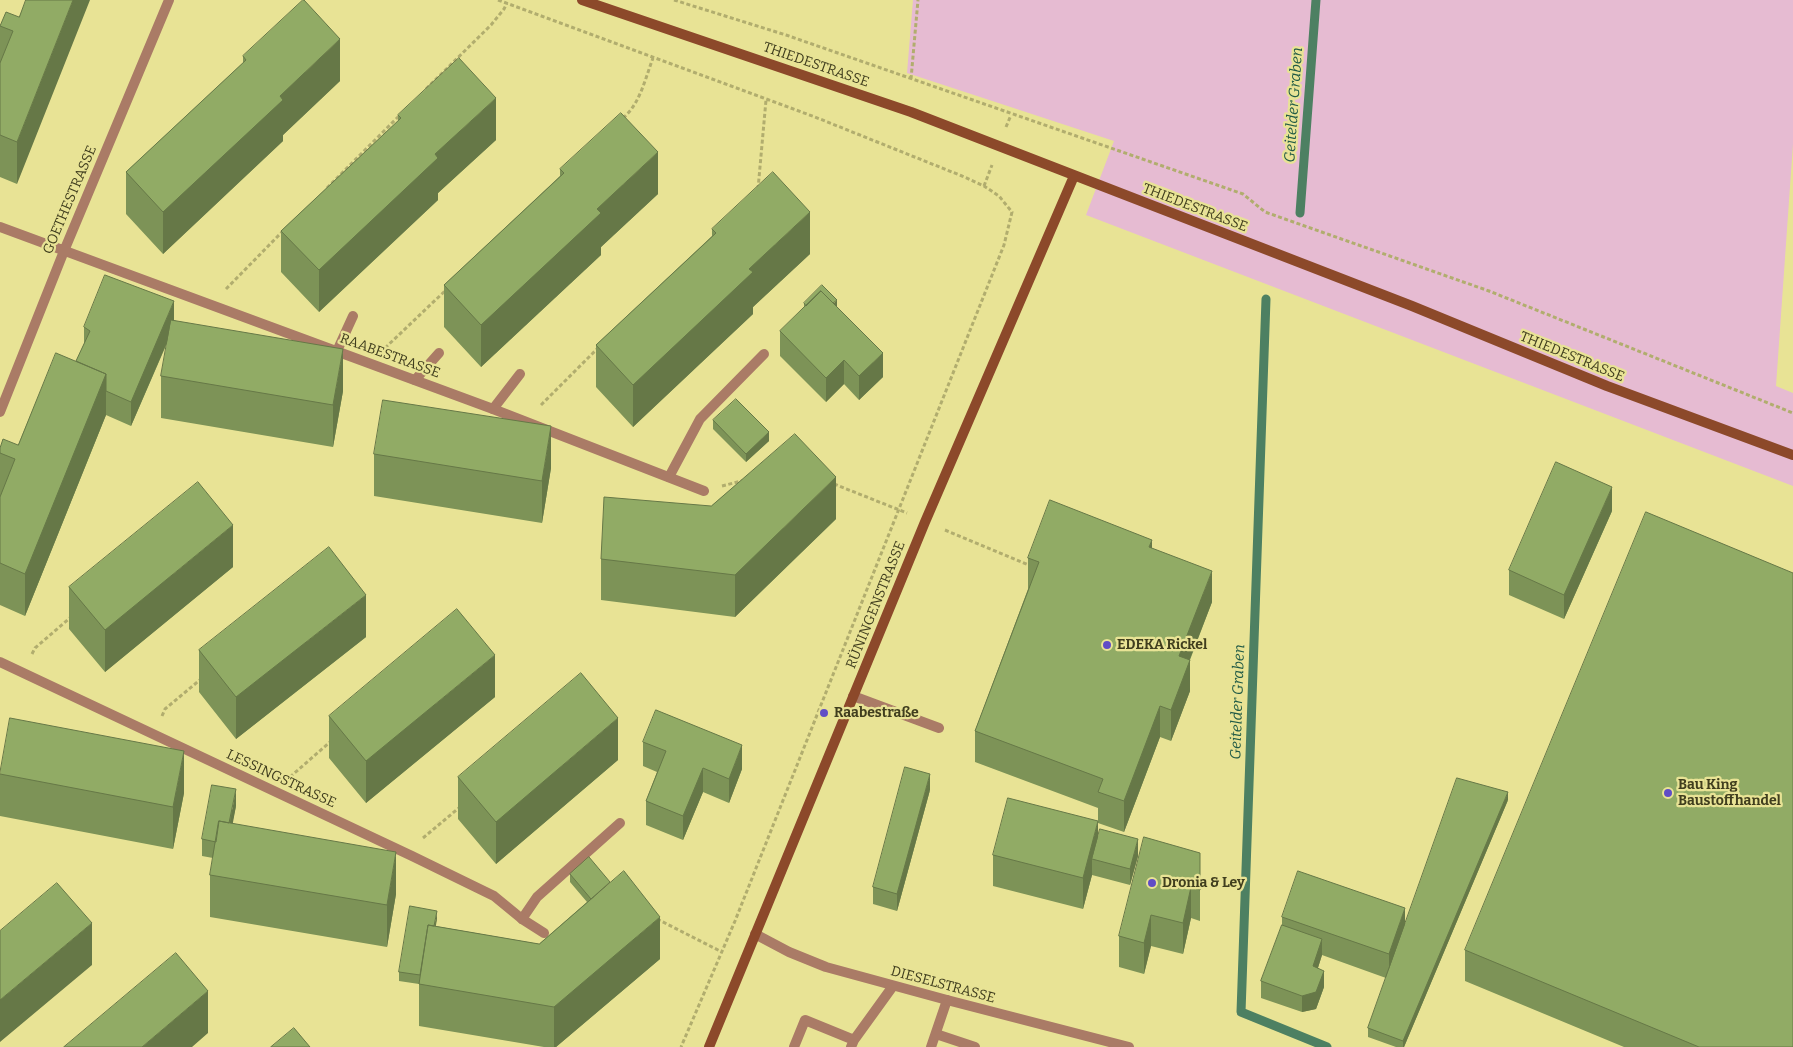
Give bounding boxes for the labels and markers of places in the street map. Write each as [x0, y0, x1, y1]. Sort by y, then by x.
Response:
place label: EDEKA Rickel [1117, 637, 1207, 653]
marker: EDEKA Rickel [1101, 639, 1113, 651]
place label: Raabestraße [834, 705, 919, 721]
marker: Raabestraße [818, 707, 830, 719]
place label: Bau King Baustoffhandel [1678, 777, 1781, 810]
marker: Bau King Baustoffhandel [1662, 787, 1674, 799]
place label: Dronia & Ley [1162, 875, 1245, 891]
marker: Dronia & Ley [1146, 877, 1158, 889]

